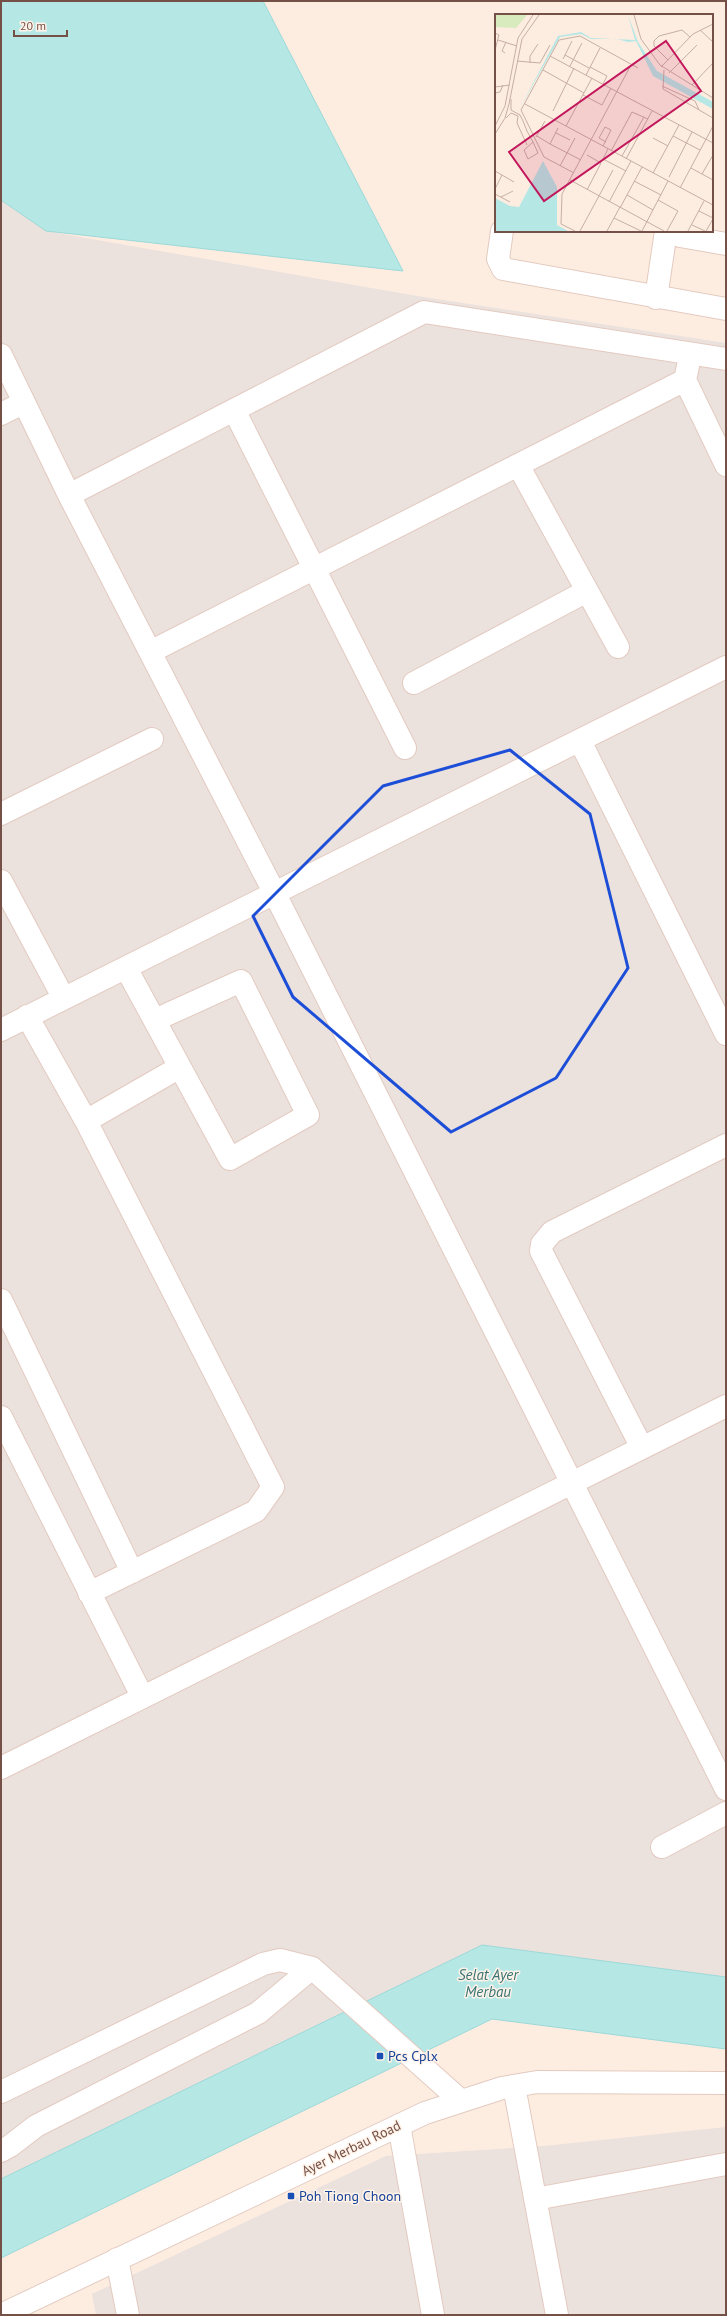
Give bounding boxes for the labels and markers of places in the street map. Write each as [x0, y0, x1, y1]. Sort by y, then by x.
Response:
place label: Pcs Cplx [388, 2047, 438, 2065]
marker: Pcs Cplx [375, 2051, 385, 2061]
place label: Poh Tiong Choon [299, 2187, 401, 2205]
marker: Poh Tiong Choon [286, 2191, 296, 2201]

